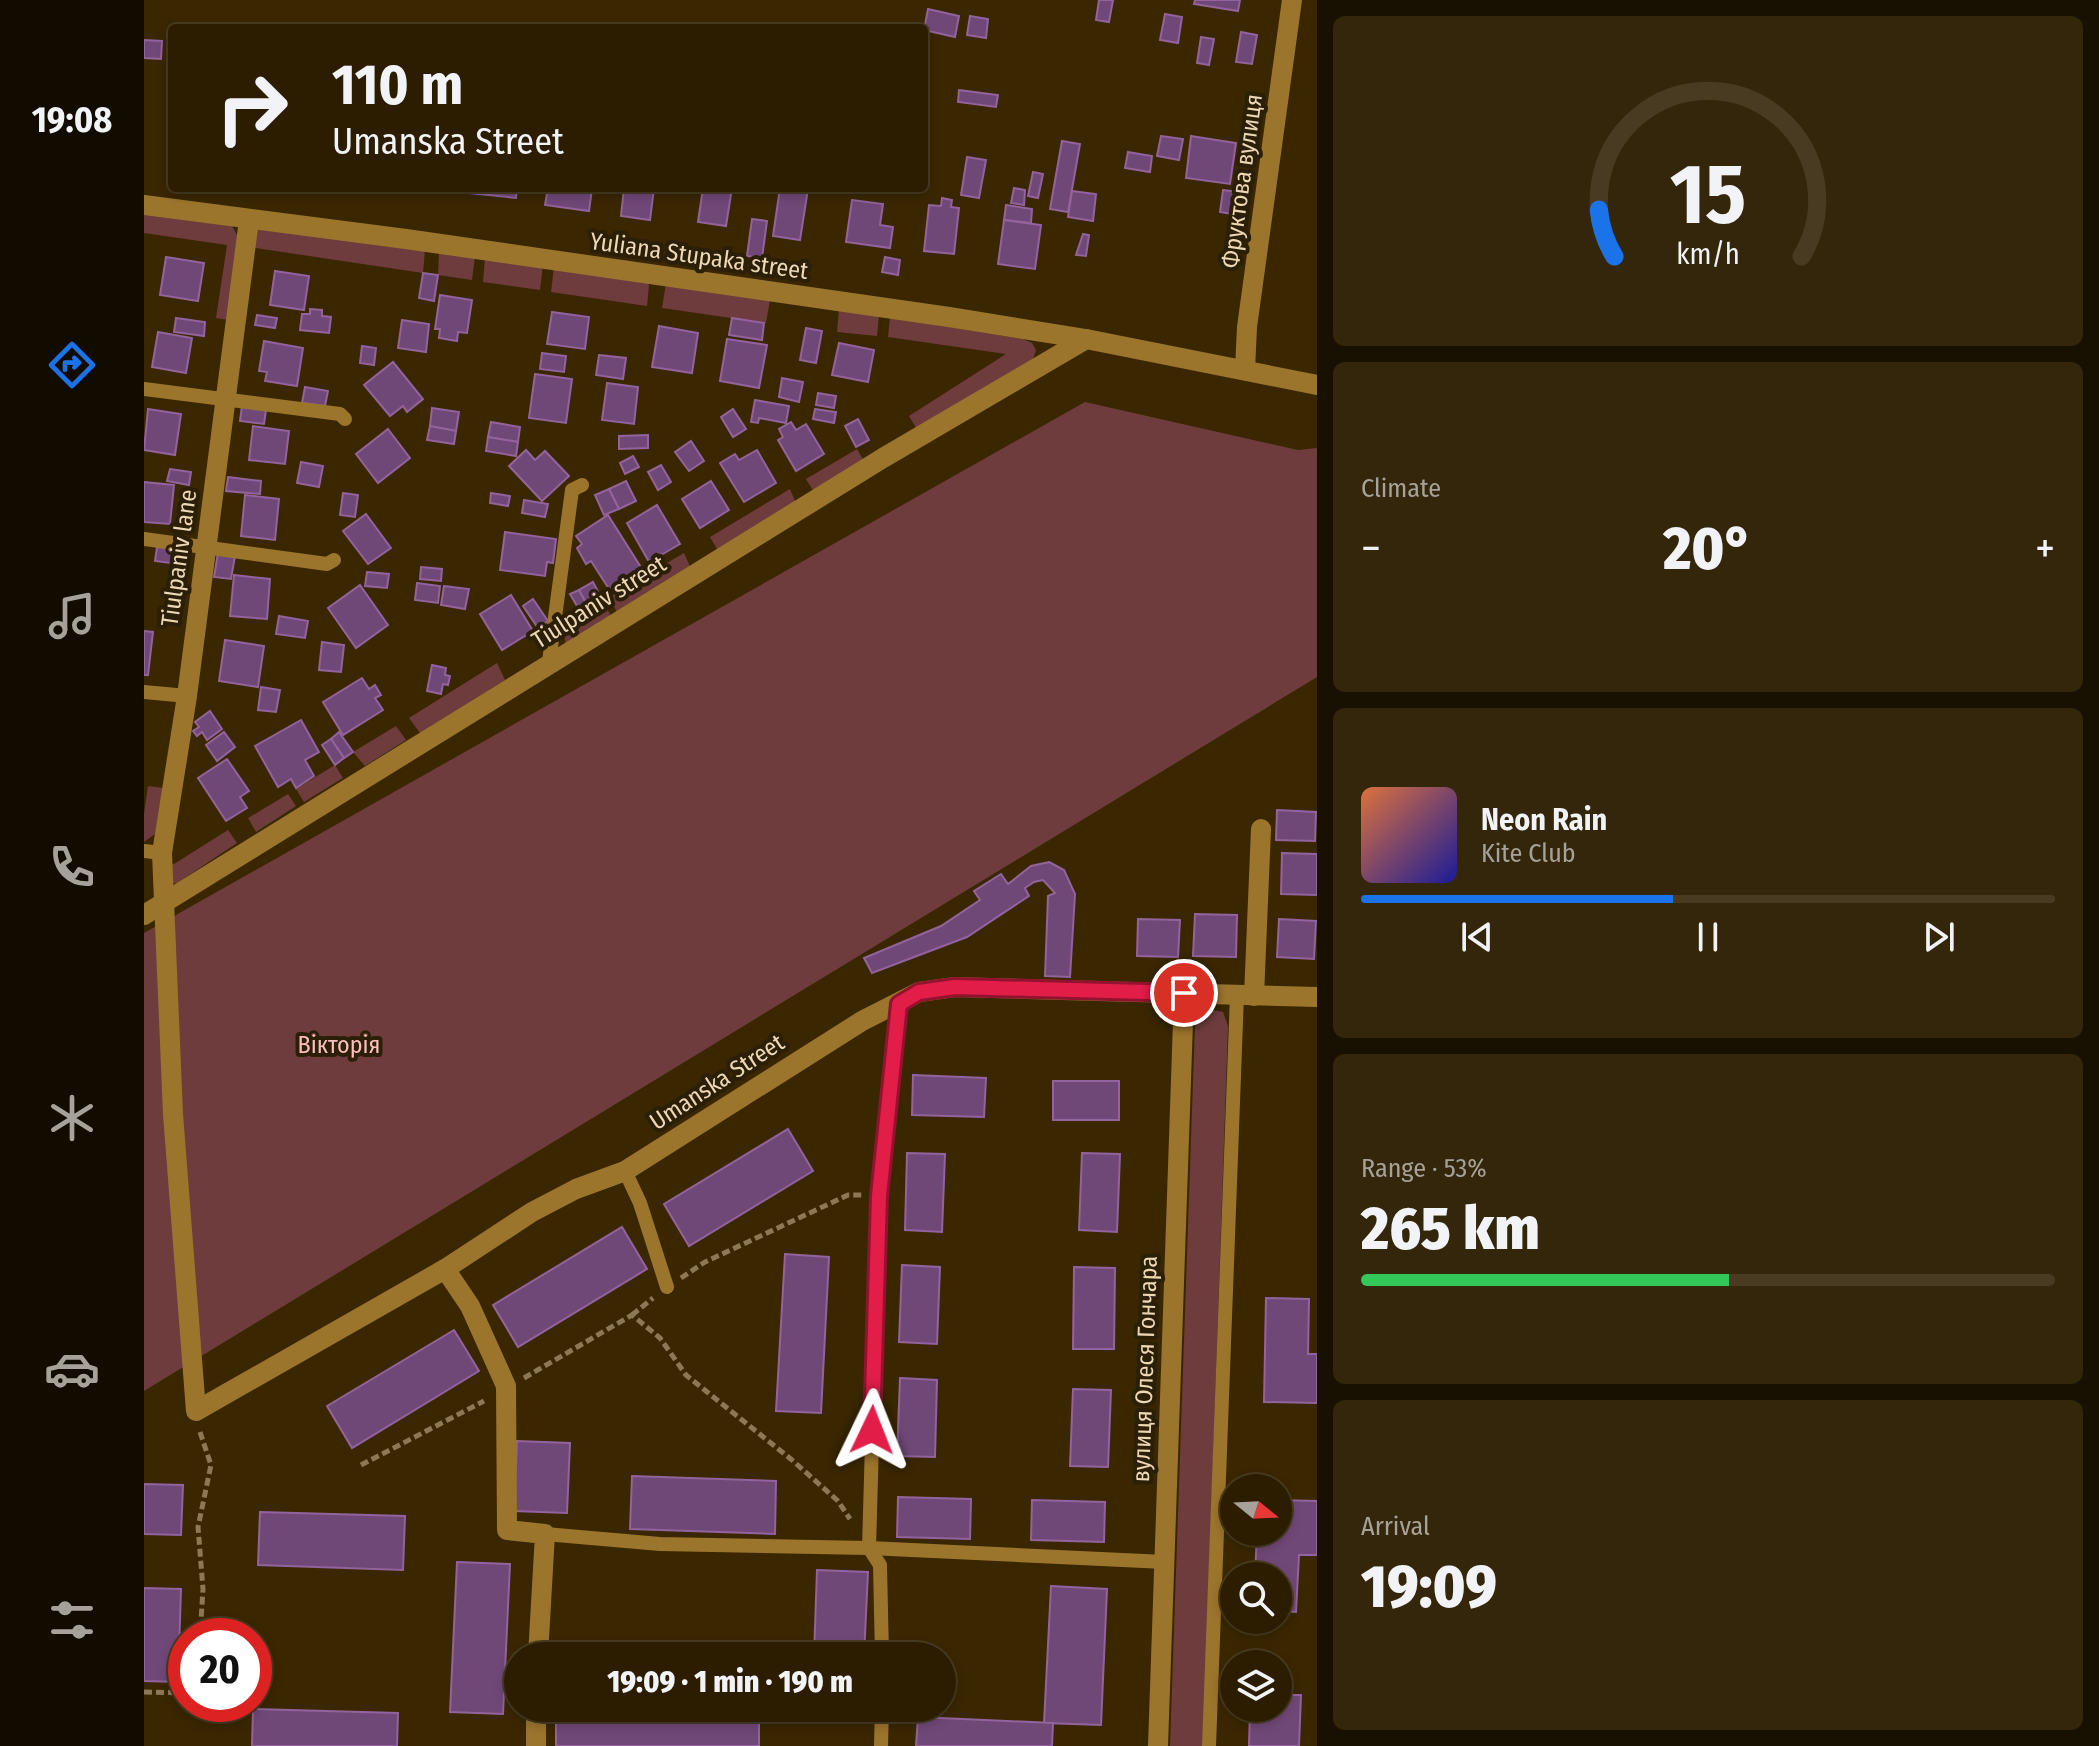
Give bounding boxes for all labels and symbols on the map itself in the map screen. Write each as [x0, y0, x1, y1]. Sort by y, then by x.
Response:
street label: Фруктова вулиця [1216, 92, 1268, 270]
street label: Yuliana Stupaka street [588, 227, 810, 285]
street label: Tiulpaniv lane [156, 488, 202, 628]
street label: Tiulpaniv street [527, 550, 671, 654]
pin [1150, 959, 1218, 1027]
street label: Umanska Street [645, 1028, 790, 1136]
park label: Вікторія [298, 1031, 380, 1059]
street label: вулиця Олеся Гончара [1127, 1255, 1163, 1483]
position arrow [830, 1388, 914, 1472]
north arrow [1220, 1474, 1292, 1546]
speed limit sign: 20 [168, 1618, 272, 1722]

